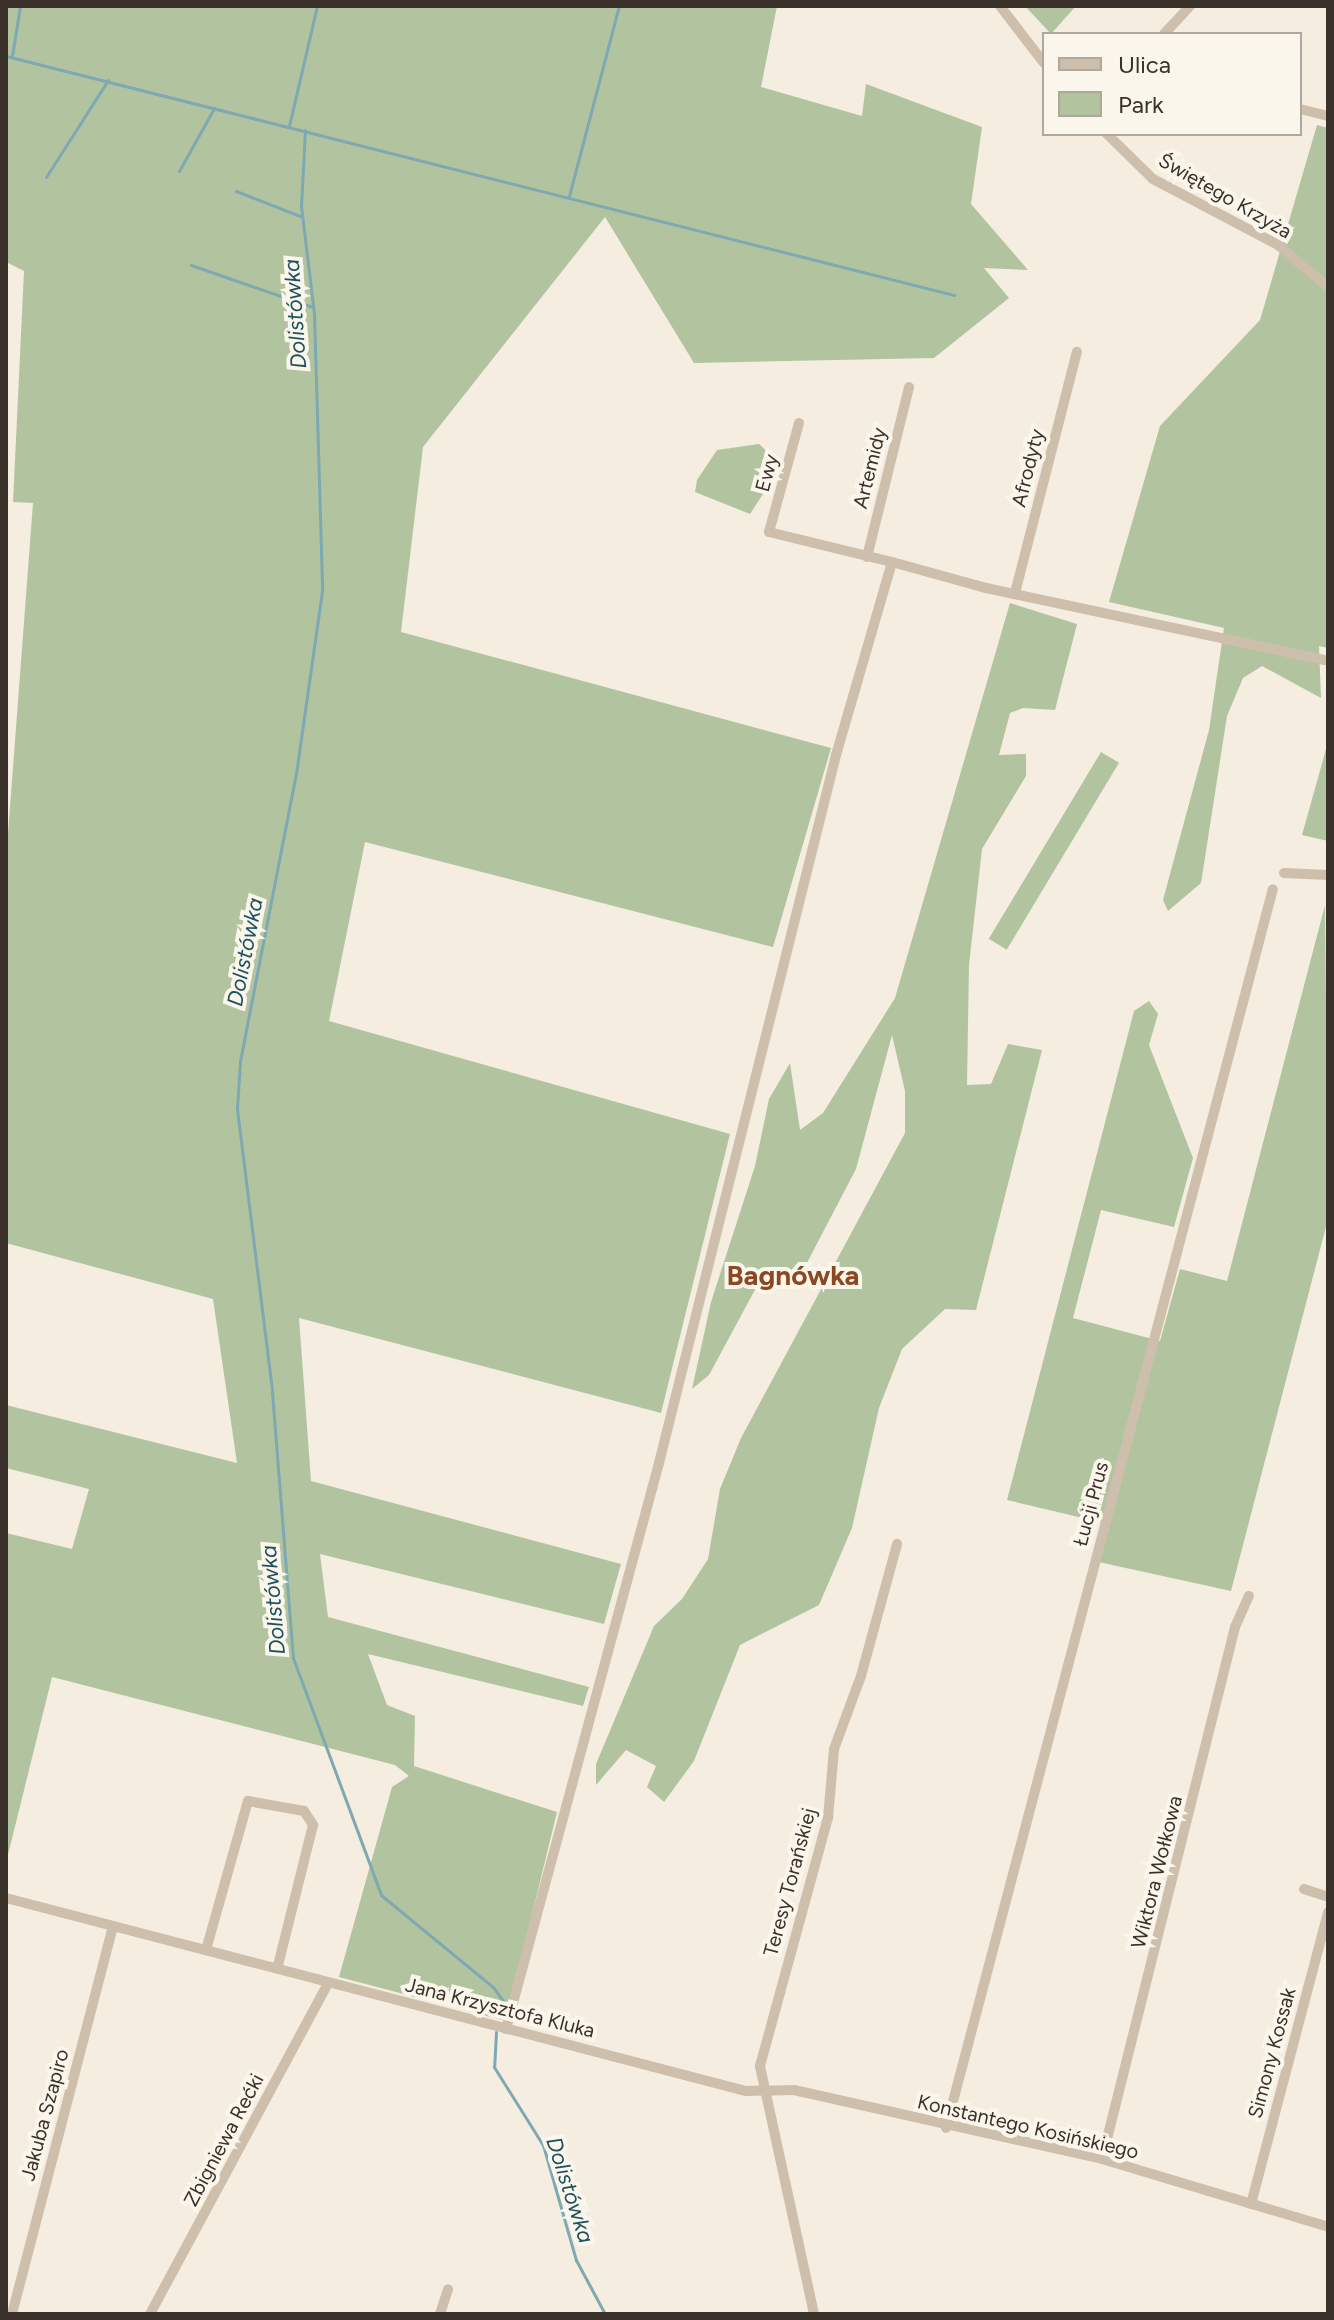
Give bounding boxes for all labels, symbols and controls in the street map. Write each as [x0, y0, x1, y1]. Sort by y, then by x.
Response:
legend [1042, 32, 1302, 136]
text: Ulica [1118, 50, 1171, 79]
text: Park [1118, 90, 1164, 119]
street label: Świętego Krzyża [1154, 148, 1296, 244]
water label: Dolistówka [278, 258, 312, 370]
street label: Artemidy [848, 425, 892, 511]
street label: Afrodyty [1007, 426, 1049, 510]
street label: Ewy [750, 452, 784, 494]
water label: Dolistówka [222, 896, 268, 1008]
district label: Bagnówka [726, 1258, 860, 1292]
street label: Łucji Prus [1068, 1459, 1114, 1549]
water label: Dolistówka [255, 1544, 291, 1656]
street label: Wiktora Wołkowa [1126, 1793, 1188, 1951]
street label: Teresy Torańskiej [759, 1805, 821, 1959]
street label: Jana Krzysztofa Kluka [403, 1973, 597, 2043]
street label: Simony Kossak [1243, 1985, 1301, 2121]
street label: Jakuba Szapiro [16, 2047, 74, 2183]
street label: Zbigniewa Rećki [179, 2070, 269, 2210]
street label: Konstantego Kosińskiego [915, 2090, 1141, 2164]
water label: Dolistówka [540, 2134, 600, 2246]

